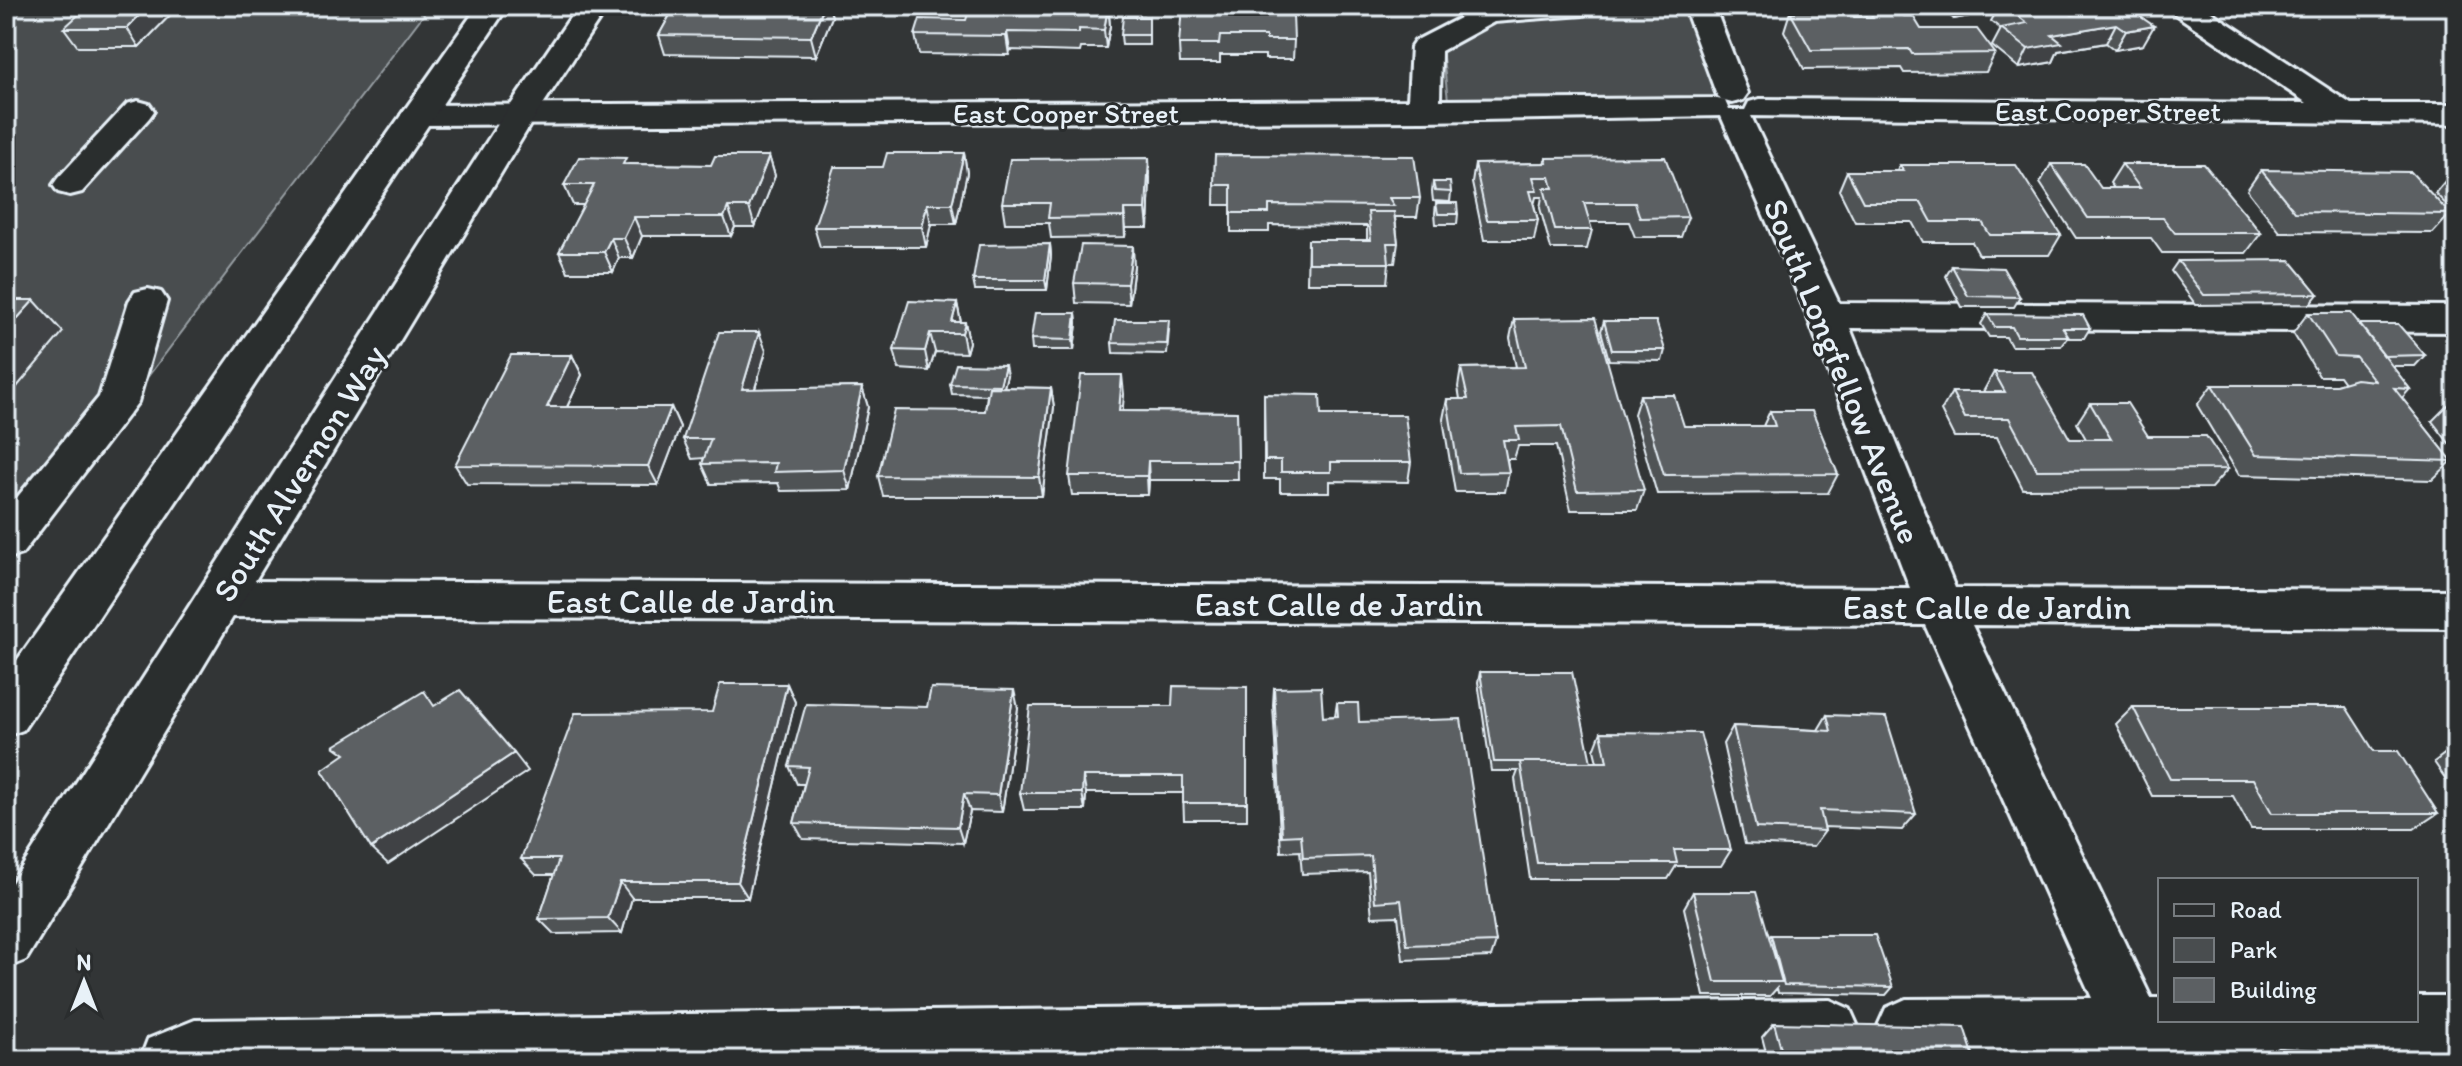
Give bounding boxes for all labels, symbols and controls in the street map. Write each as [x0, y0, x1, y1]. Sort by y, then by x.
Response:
street label: East Cooper Street [1995, 94, 2221, 128]
street label: East Cooper Street [953, 96, 1179, 130]
street label: South Longfellow Avenue [1755, 193, 1931, 550]
street label: South Alvernon Way [204, 337, 395, 609]
street label: East Calle de Jardin [547, 581, 835, 622]
street label: East Calle de Jardin [1195, 584, 1483, 625]
street label: East Calle de Jardin [1843, 587, 2131, 628]
legend [2158, 878, 2418, 1022]
text: Road [2230, 895, 2282, 924]
text: Park [2230, 935, 2277, 964]
north arrow [44, 942, 124, 1022]
text: N [77, 949, 91, 976]
text: Building [2230, 975, 2317, 1004]

